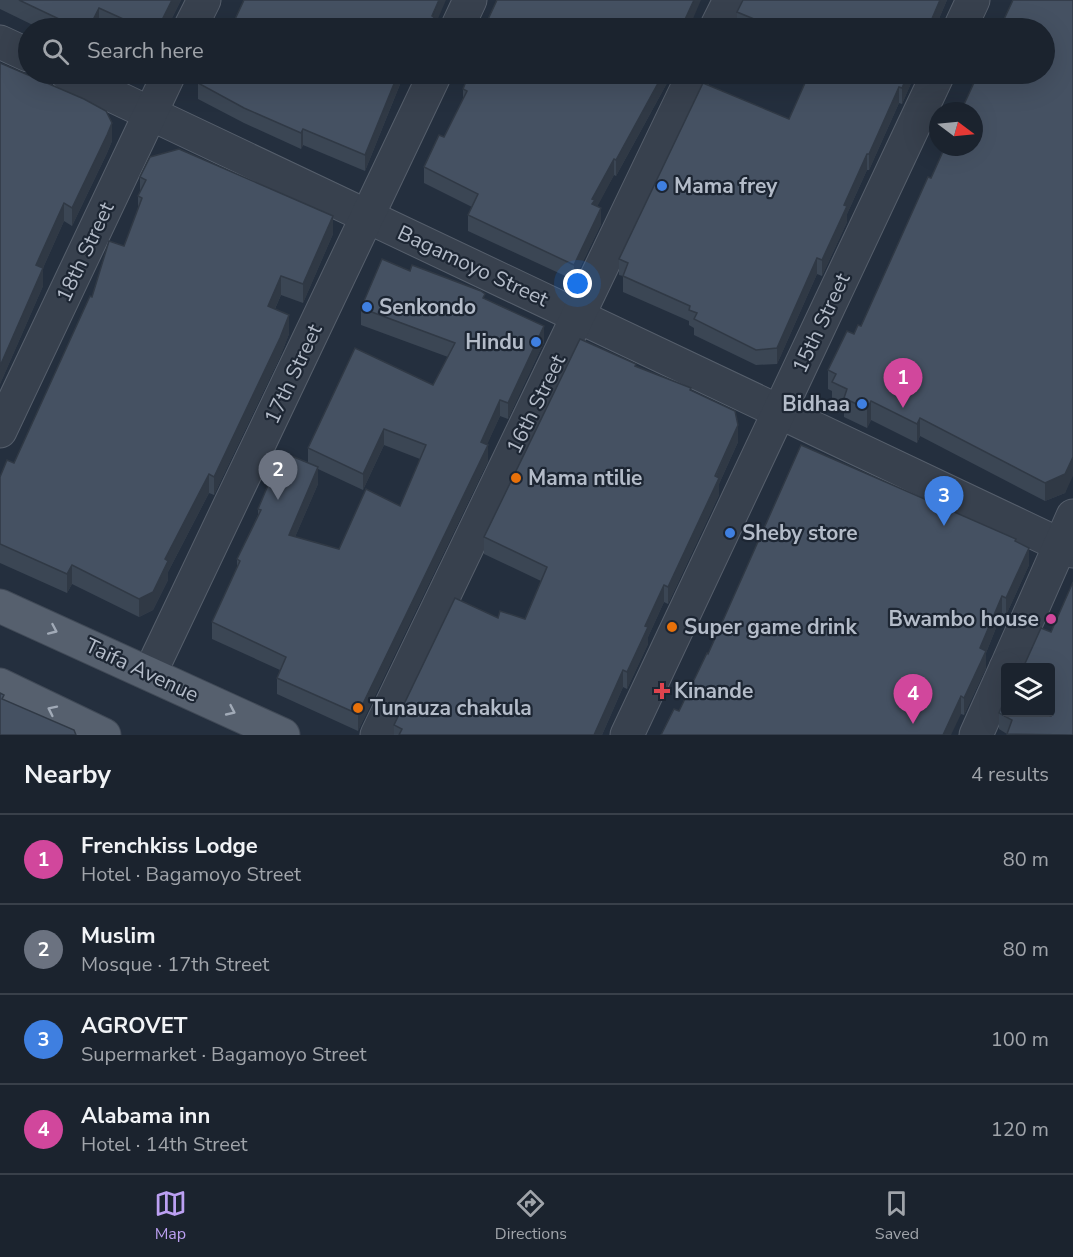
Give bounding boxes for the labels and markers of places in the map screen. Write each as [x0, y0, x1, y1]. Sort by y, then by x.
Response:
place label: Mama frey [674, 172, 778, 200]
marker: Mama frey [655, 179, 669, 193]
place label: Senkondo [379, 293, 476, 321]
marker: Senkondo [360, 300, 374, 314]
place label: Hindu [465, 328, 524, 356]
marker: Hindu [529, 335, 543, 349]
pin: 1 [884, 358, 922, 408]
place label: Bidhaa [782, 390, 850, 418]
marker: Bidhaa [855, 397, 869, 411]
pin: 2 [258, 450, 298, 500]
place label: Mama ntilie [528, 464, 642, 492]
marker: Mama ntilie [509, 471, 523, 485]
pin: 3 [924, 476, 964, 526]
place label: Sheby store [742, 519, 858, 547]
marker: Sheby store [723, 526, 737, 540]
place label: Bwambo house [888, 605, 1039, 633]
marker: Bwambo house [1044, 612, 1058, 626]
place label: Super game drink [684, 613, 857, 641]
marker: Super game drink [665, 620, 679, 634]
pin: 4 [894, 674, 932, 724]
place label: Kinande [674, 677, 753, 705]
marker: Kinande [655, 684, 669, 698]
place label: Tunauza chakula [370, 694, 532, 722]
marker: Tunauza chakula [351, 701, 365, 715]

